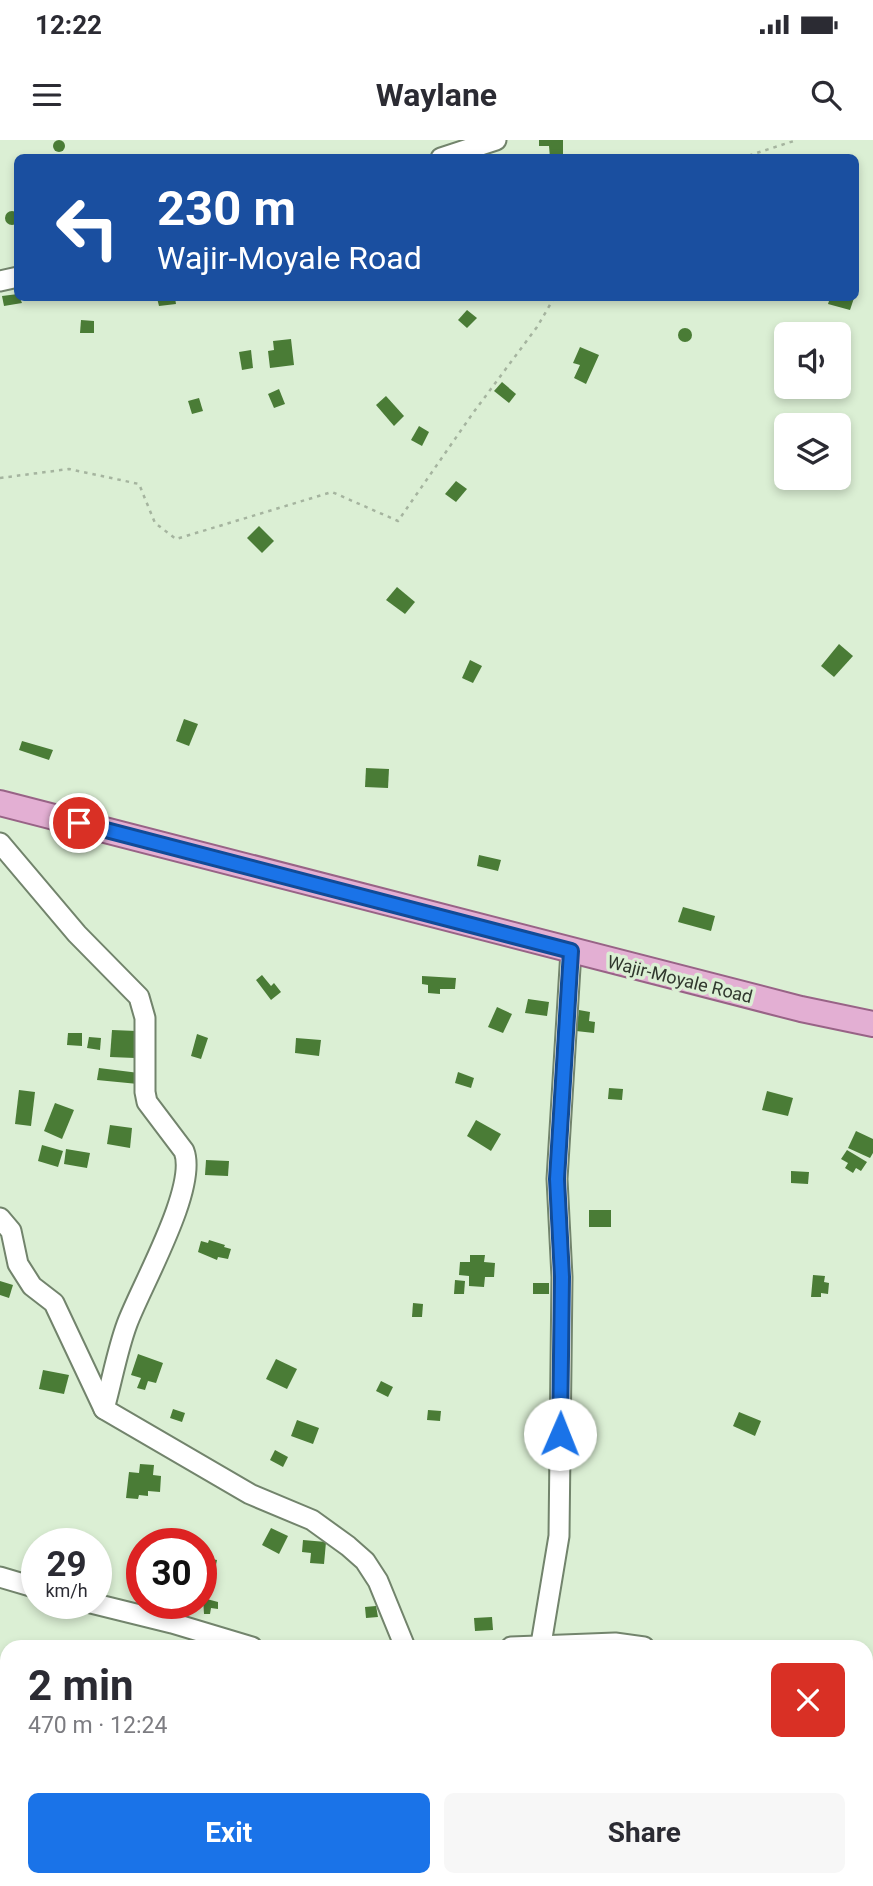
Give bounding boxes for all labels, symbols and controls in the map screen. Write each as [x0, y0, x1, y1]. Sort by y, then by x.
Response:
text: 12:22 [35, 10, 102, 40]
icon: menu [28, 76, 66, 114]
text: Waylane [376, 76, 497, 114]
icon: search [807, 76, 845, 114]
text: 230 m [157, 180, 296, 237]
icon: left [42, 182, 133, 273]
text: Wajir-Moyale Road [157, 239, 422, 277]
map controls [774, 322, 851, 490]
button: sound [774, 322, 851, 399]
button: layers [774, 413, 851, 490]
pin [49, 793, 109, 853]
icon: arrive [60, 804, 98, 842]
street label: Wajir-Moyale Road [605, 951, 755, 1007]
position arrow [523, 1397, 597, 1471]
speed limit sign: 30 [126, 1528, 217, 1619]
text: 29 [46, 1544, 87, 1585]
text: km/h [45, 1580, 88, 1601]
text: 2 min [28, 1661, 134, 1710]
button: close [771, 1663, 845, 1737]
text: 470 m · 12:24 [28, 1712, 167, 1739]
button: Exit [28, 1793, 430, 1873]
button: Share [444, 1793, 845, 1873]

